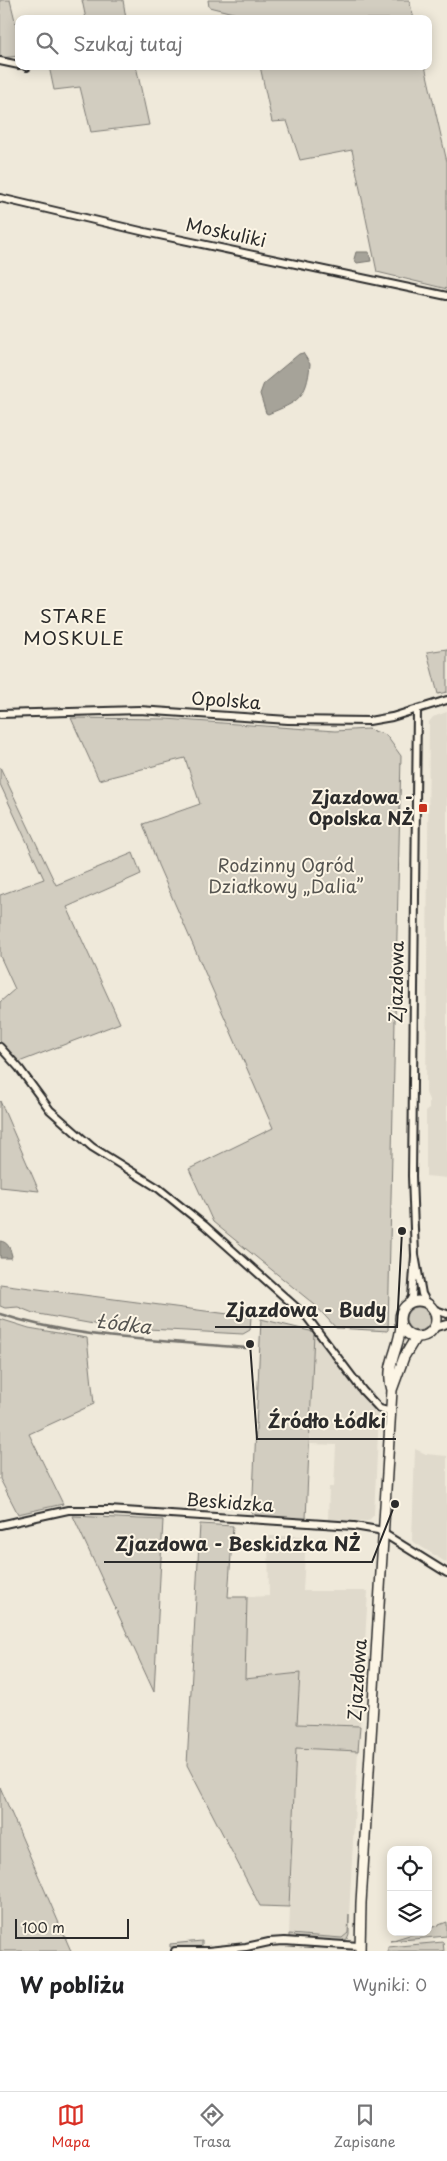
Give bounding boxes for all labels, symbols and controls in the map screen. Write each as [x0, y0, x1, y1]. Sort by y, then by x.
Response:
search box [15, 15, 432, 70]
icon: search [33, 29, 61, 57]
text: Szukaj tutaj [73, 29, 183, 57]
street label: Moskuliki [184, 210, 269, 253]
district label: STARE MOSKULE [23, 601, 125, 651]
street label: Opolska [190, 684, 263, 715]
place label: Zjazdowa - Opolska NŻ [308, 783, 413, 831]
marker: Zjazdowa - Opolska NŻ [417, 802, 429, 814]
park label: Rodzinny Ogród Działkowy „Dalia” [208, 851, 364, 899]
street label: Zjazdowa [381, 940, 410, 1023]
callout: Zjazdowa - Budy [215, 1293, 397, 1327]
text: Zjazdowa - Budy [225, 1295, 387, 1323]
water label: Łódka [95, 1306, 154, 1340]
callout: Źródło Łódki [257, 1405, 396, 1439]
text: Źródło Łódki [268, 1406, 386, 1434]
street label: Beskidzka [185, 1485, 276, 1518]
callout: Zjazdowa - Beskidzka NŻ [104, 1528, 372, 1562]
text: Zjazdowa - Beskidzka NŻ [115, 1529, 361, 1557]
street label: Zjazdowa [340, 1637, 373, 1722]
map controls [387, 1846, 432, 1936]
button: locate [387, 1846, 432, 1891]
button: layers [387, 1891, 432, 1936]
scale bar [15, 1916, 129, 1939]
text: 100 m [22, 1917, 65, 1938]
text: W pobliżu [20, 1968, 125, 2000]
text: Wyniki: 0 [353, 1972, 427, 1996]
tab: Mapa [51, 2101, 90, 2152]
tab: Trasa [193, 2101, 231, 2152]
tab: Zapisane [334, 2101, 396, 2152]

